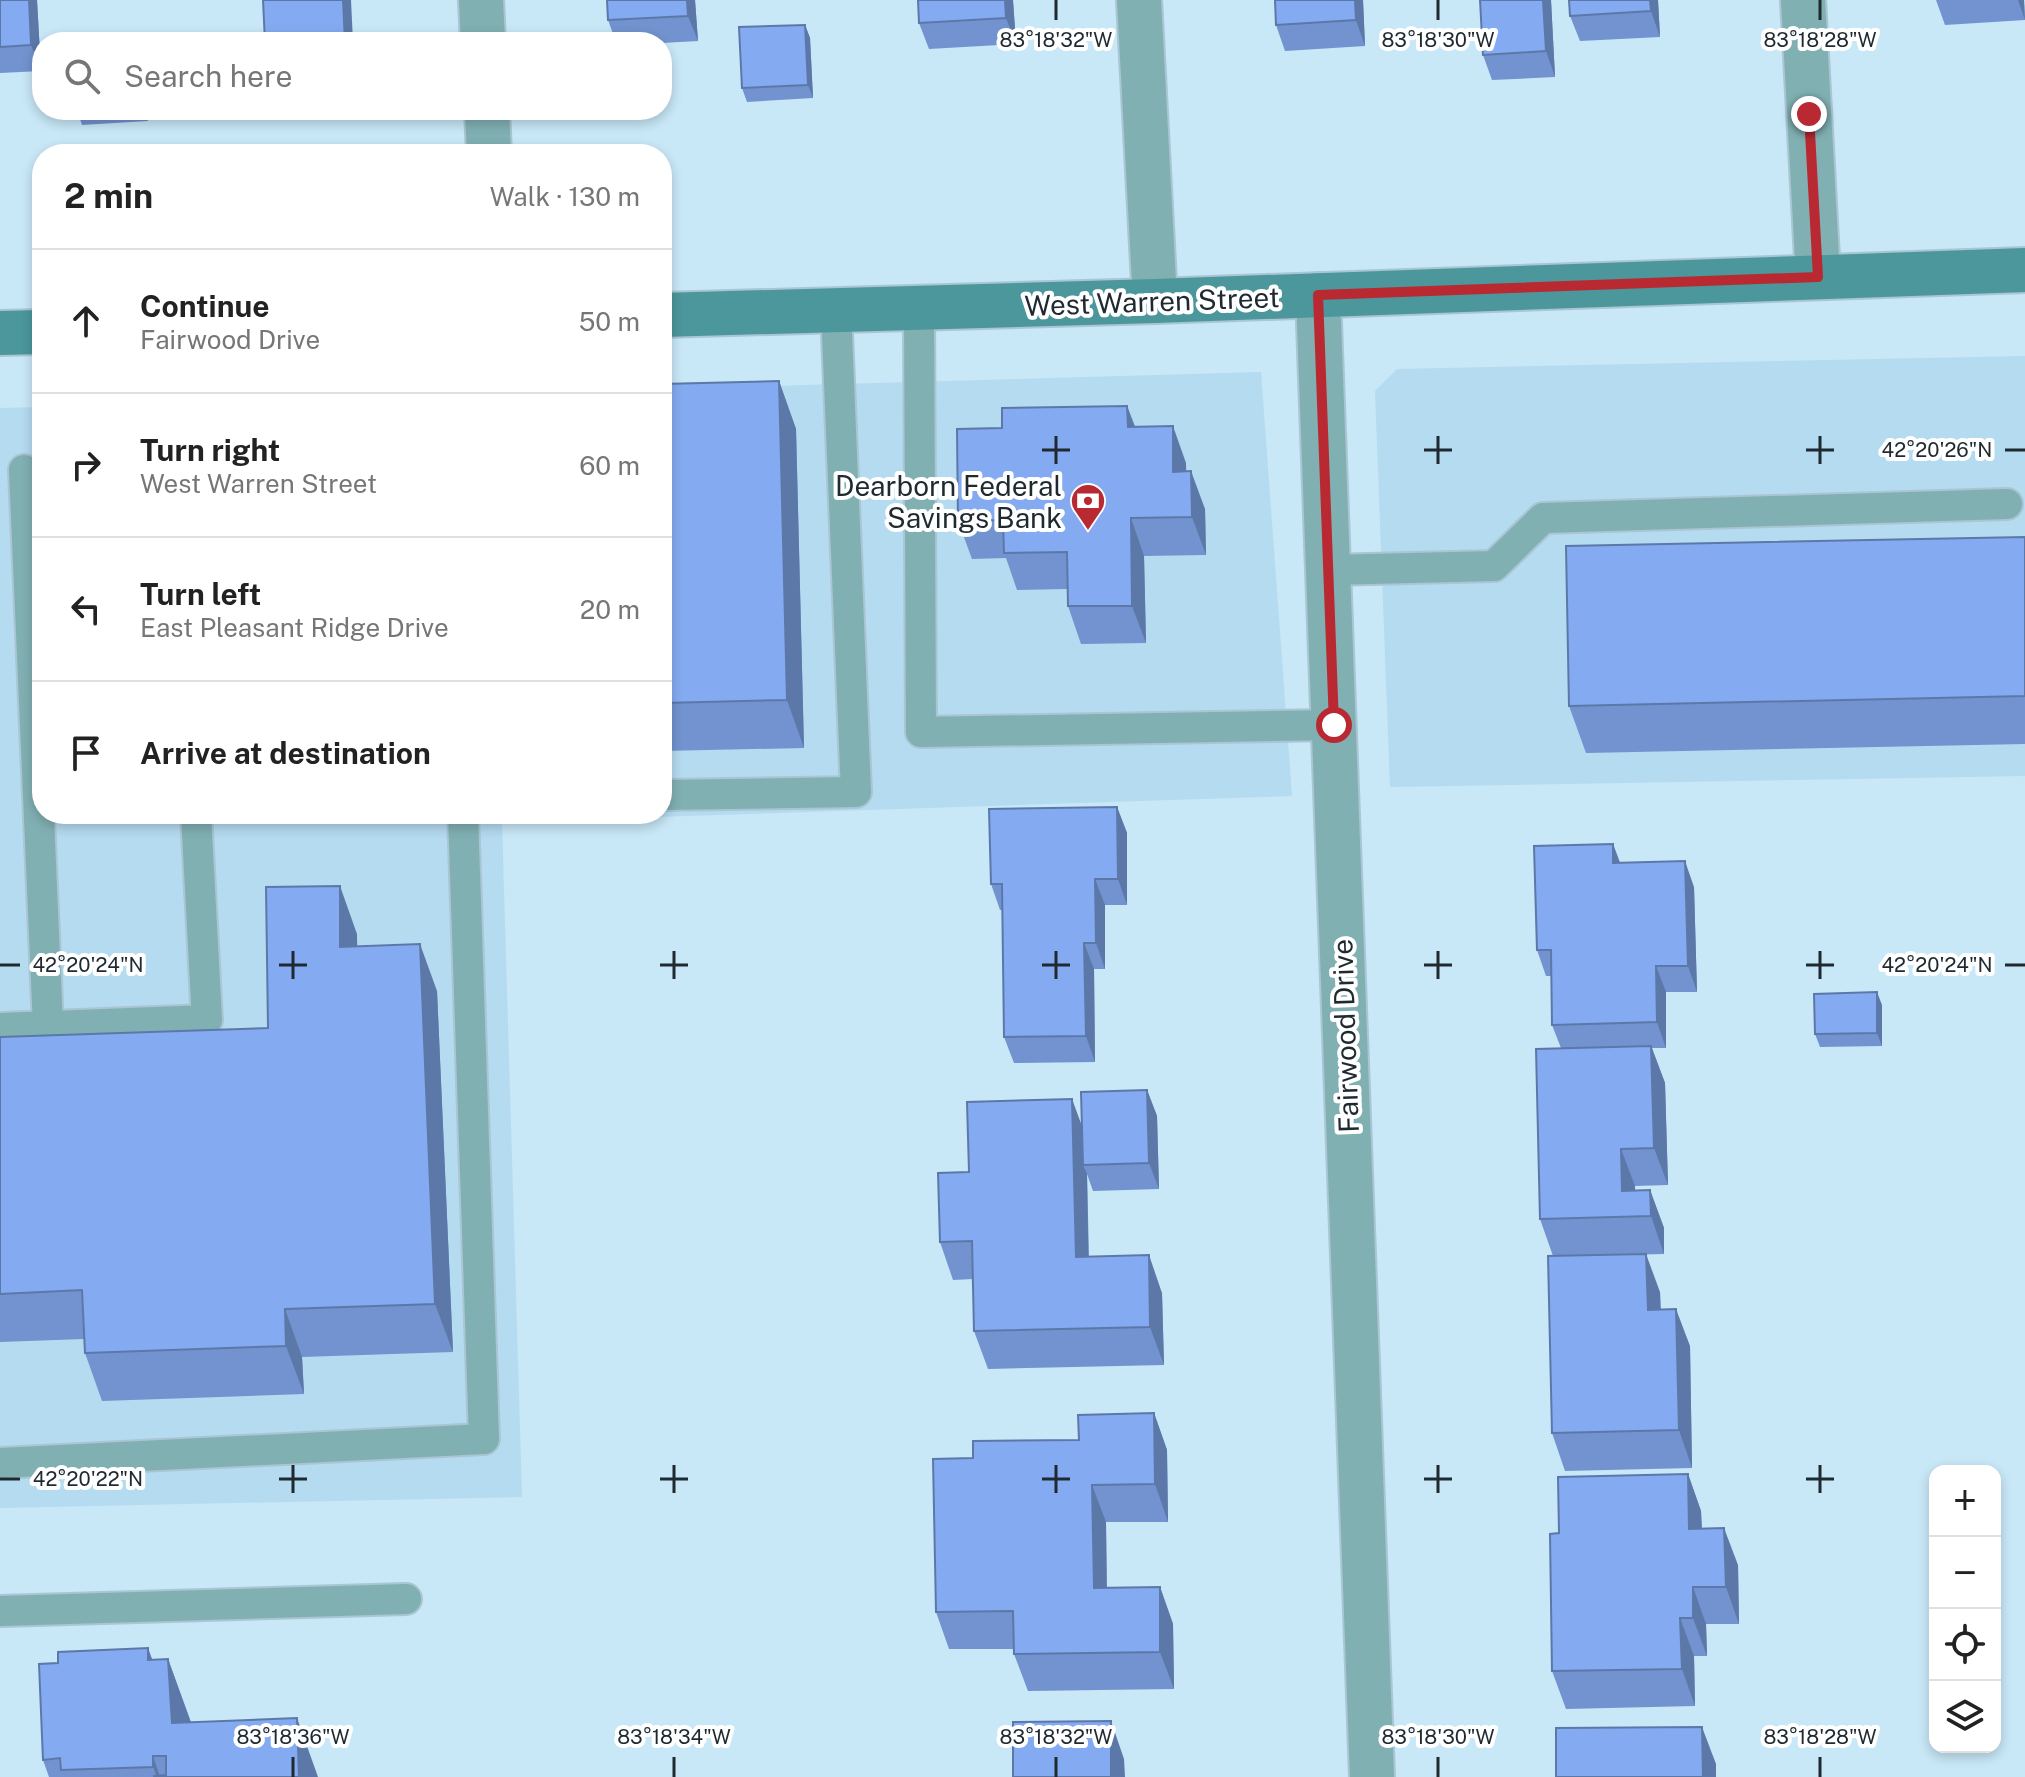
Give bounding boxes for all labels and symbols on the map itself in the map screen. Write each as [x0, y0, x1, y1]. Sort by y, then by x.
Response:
text: 83°18'32"W [1000, 28, 1112, 52]
text: 83°18'30"W [1381, 28, 1495, 52]
text: 83°18'28"W [1763, 28, 1877, 52]
route end [1791, 96, 1827, 132]
street label: West Warren Street [1024, 280, 1280, 322]
text: 42°20'26"N [1882, 438, 1992, 462]
place label: Dearborn Federal Savings Bank [835, 469, 1062, 534]
bank icon: Dearborn Federal Savings Bank [1069, 482, 1107, 532]
route start [1316, 707, 1352, 743]
street label: Fairwood Drive [1325, 938, 1365, 1134]
text: 42°20'24"N [33, 953, 143, 977]
text: 42°20'24"N [1882, 953, 1992, 977]
text: 42°20'22"N [33, 1467, 143, 1491]
text: 83°18'36"W [236, 1725, 350, 1749]
text: 83°18'34"W [617, 1725, 731, 1749]
text: 83°18'32"W [1000, 1725, 1112, 1749]
text: 83°18'30"W [1381, 1725, 1495, 1749]
text: 83°18'28"W [1763, 1725, 1877, 1749]

